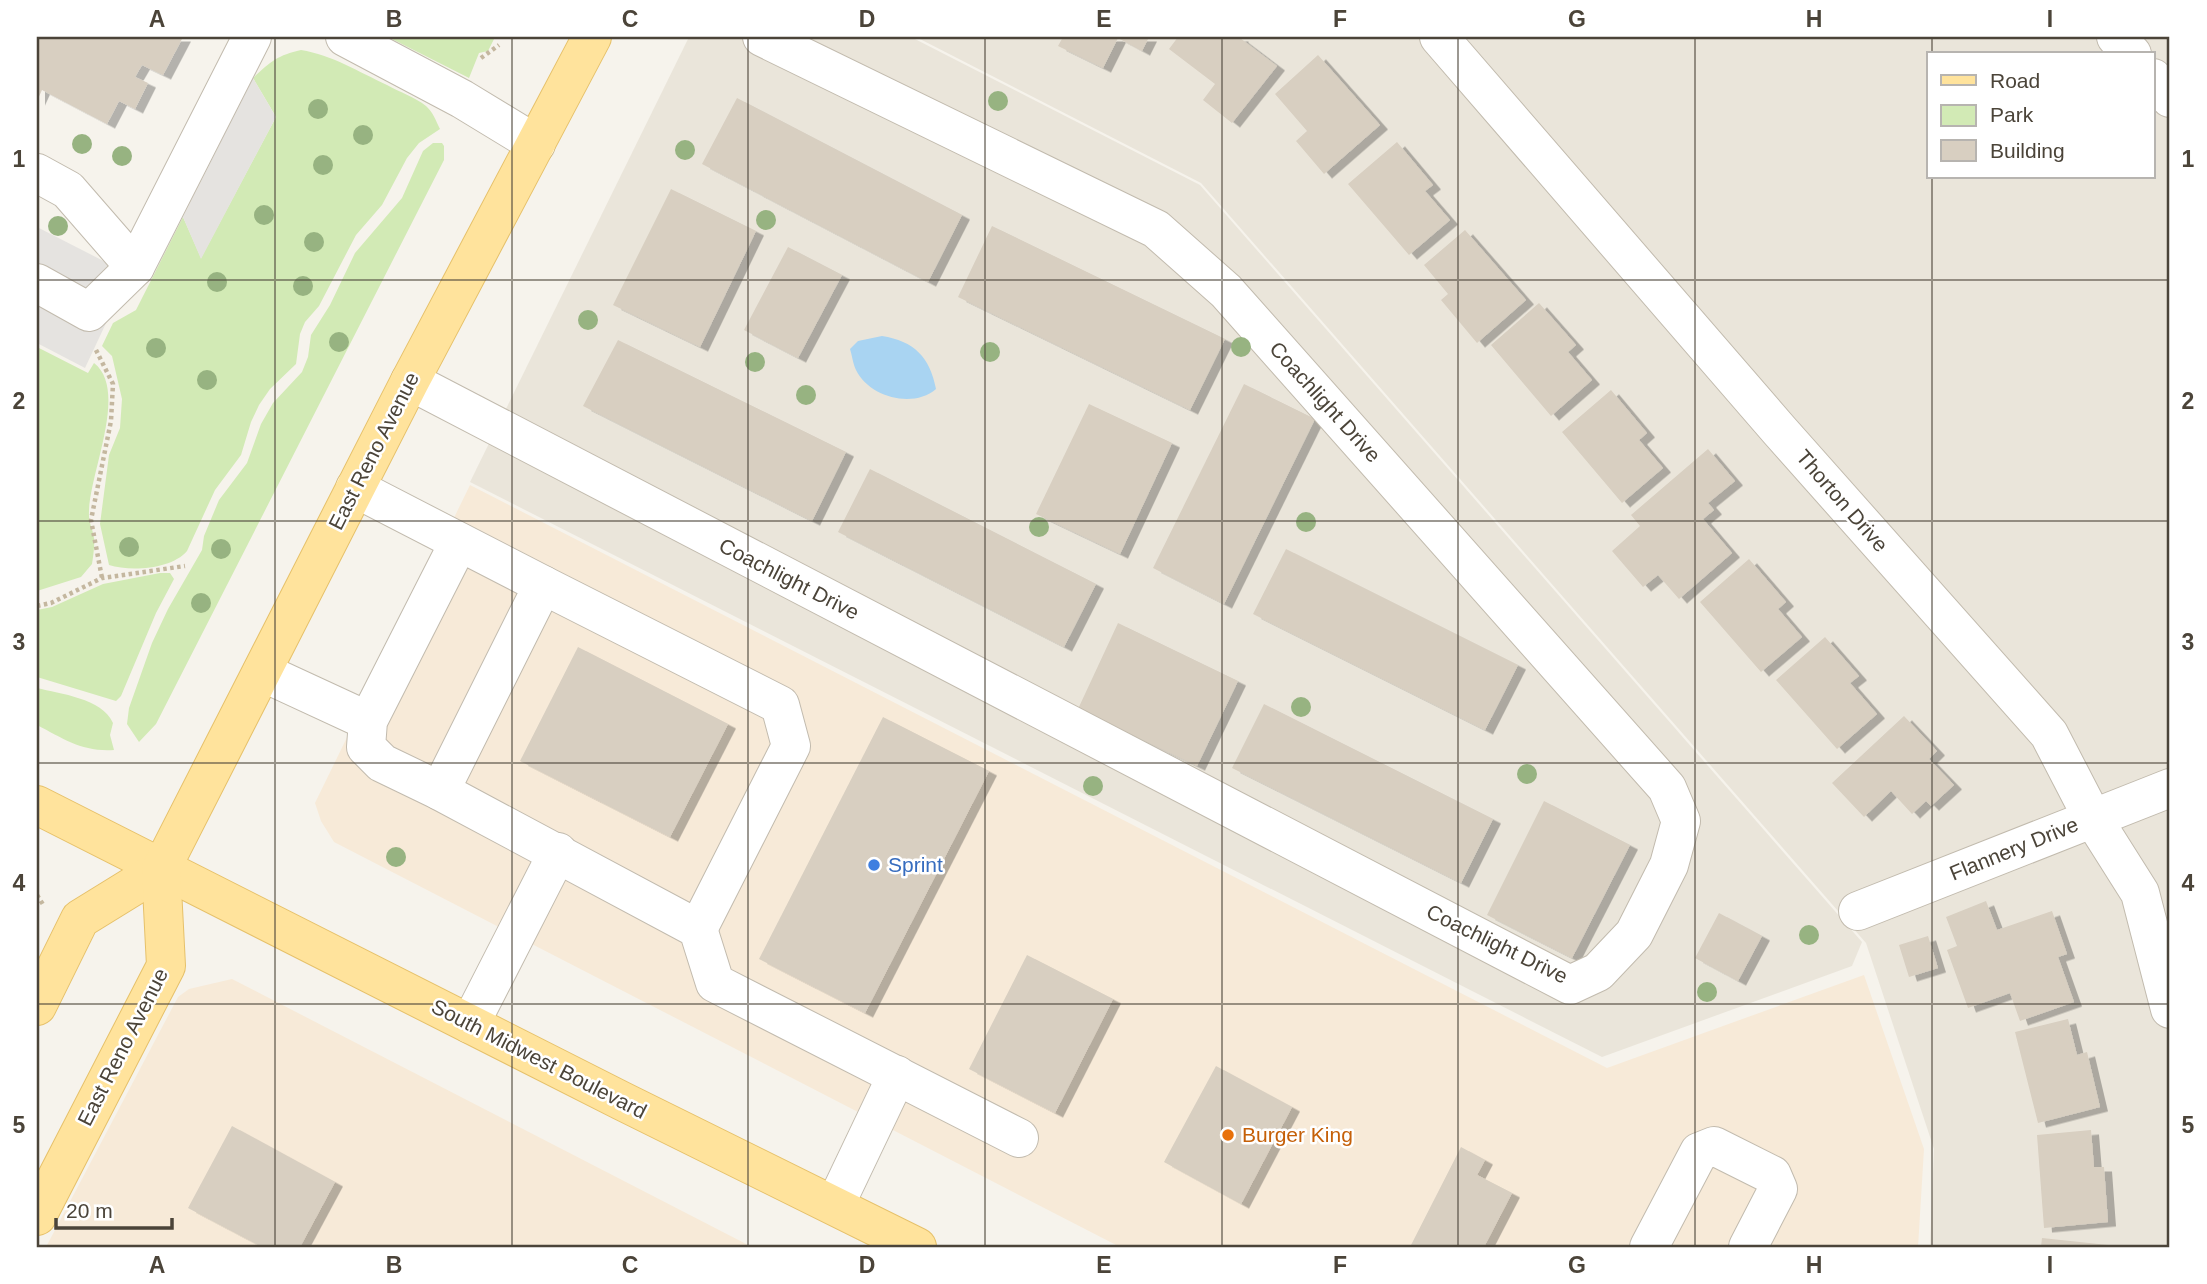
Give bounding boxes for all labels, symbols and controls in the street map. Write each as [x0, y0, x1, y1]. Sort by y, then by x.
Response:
text: A [149, 6, 165, 32]
text: B [386, 6, 402, 32]
text: C [622, 6, 638, 32]
text: D [859, 6, 875, 32]
text: E [1096, 6, 1112, 32]
text: F [1333, 6, 1347, 32]
text: G [1568, 6, 1586, 32]
text: H [1806, 6, 1822, 32]
text: I [2047, 6, 2053, 32]
legend [1927, 52, 2154, 178]
text: Road [1990, 69, 2040, 92]
text: Park [1990, 103, 2034, 126]
text: Building [1990, 139, 2065, 162]
text: 1 [13, 146, 26, 172]
text: 1 [2182, 146, 2195, 172]
street label: Coachlight Drive [1265, 337, 1385, 467]
street label: East Reno Avenue [324, 368, 423, 533]
text: 2 [13, 388, 25, 414]
text: 2 [2182, 388, 2194, 414]
street label: Thorton Drive [1792, 445, 1893, 556]
street label: Coachlight Drive [715, 533, 863, 624]
text: 3 [13, 629, 25, 655]
text: 3 [2182, 629, 2194, 655]
street label: Flannery Drive [1946, 812, 2081, 885]
place label: Sprint [888, 853, 943, 876]
marker: Sprint [866, 857, 882, 873]
text: 4 [13, 870, 26, 896]
text: 4 [2182, 870, 2195, 896]
street label: Coachlight Drive [1423, 899, 1572, 988]
street label: East Reno Avenue [73, 964, 172, 1129]
street label: South Midwest Boulevard [428, 994, 651, 1123]
text: 5 [13, 1112, 26, 1138]
text: 5 [2182, 1112, 2195, 1138]
place label: Burger King [1242, 1123, 1353, 1146]
marker: Burger King [1220, 1127, 1236, 1143]
scale bar [56, 1186, 172, 1230]
text: 20 m [66, 1199, 113, 1222]
text: A [149, 1252, 165, 1278]
text: B [386, 1252, 402, 1278]
text: C [622, 1252, 638, 1278]
text: D [859, 1252, 875, 1278]
text: E [1096, 1252, 1112, 1278]
text: F [1333, 1252, 1347, 1278]
text: G [1568, 1252, 1586, 1278]
text: H [1806, 1252, 1822, 1278]
text: I [2047, 1252, 2053, 1278]

